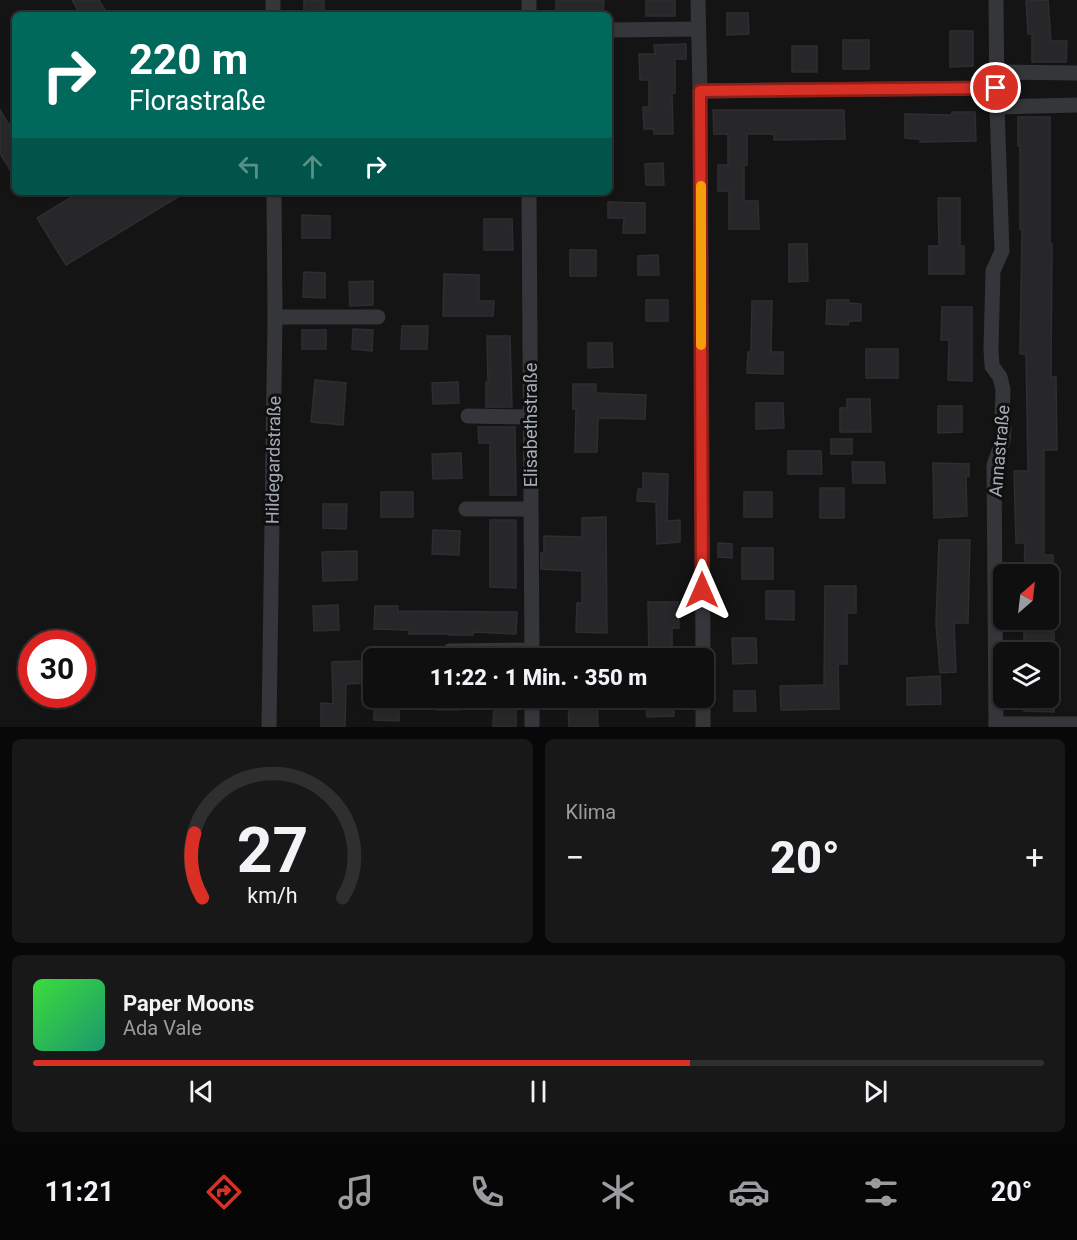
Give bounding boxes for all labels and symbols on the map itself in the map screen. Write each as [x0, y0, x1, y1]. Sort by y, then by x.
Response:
pin [970, 62, 1021, 113]
street label: Elisabethstraße [520, 363, 541, 487]
street label: Hildegardstraße [261, 396, 285, 524]
street label: Annastraße [985, 404, 1013, 498]
position arrow [670, 558, 734, 622]
north arrow [993, 564, 1059, 630]
speed limit sign: 30 [18, 630, 96, 708]

